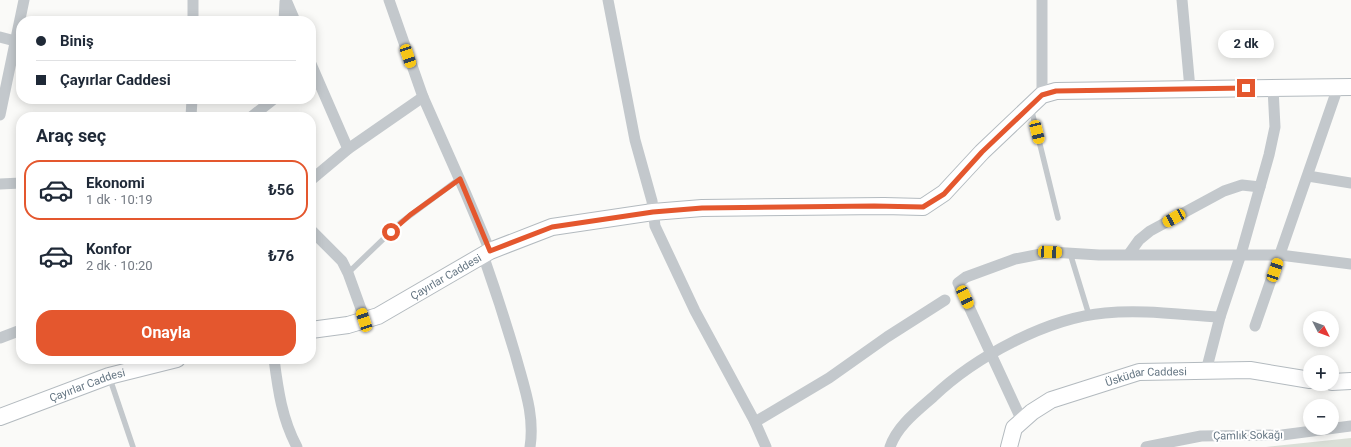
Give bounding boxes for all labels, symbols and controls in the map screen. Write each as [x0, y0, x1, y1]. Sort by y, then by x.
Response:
callout: 2 dk [1218, 30, 1274, 58]
text: Biniş [60, 32, 94, 50]
text: 2 dk [1234, 36, 1258, 51]
car [398, 43, 418, 69]
text: Çayırlar Caddesi [60, 71, 171, 89]
route end [1237, 79, 1255, 97]
car [1028, 119, 1046, 145]
text: Araç seç [36, 125, 106, 146]
icon: car [38, 172, 74, 208]
text: Ekonomi [86, 174, 145, 192]
text: ₺56 [268, 181, 294, 199]
text: 1 dk · 10:19 [86, 192, 153, 207]
car [1161, 207, 1187, 229]
route start [382, 223, 400, 241]
icon: car [38, 238, 74, 274]
text: Konfor [86, 240, 132, 258]
car [1038, 245, 1062, 259]
text: ₺76 [268, 247, 294, 265]
street label: Çayırlar Caddesi [408, 251, 484, 303]
car [1265, 257, 1285, 283]
text: 2 dk · 10:20 [86, 258, 153, 273]
car [954, 284, 976, 310]
car [355, 307, 373, 333]
button: Onayla [36, 310, 296, 356]
north arrow [1303, 311, 1339, 347]
map controls [1303, 311, 1339, 435]
button: + [1303, 355, 1339, 391]
street label: Üsküdar Caddesi [1104, 365, 1187, 389]
street label: Çayırlar Caddesi [48, 366, 127, 405]
button: − [1303, 399, 1339, 435]
street label: Çamlık Sokağı [1213, 428, 1283, 443]

